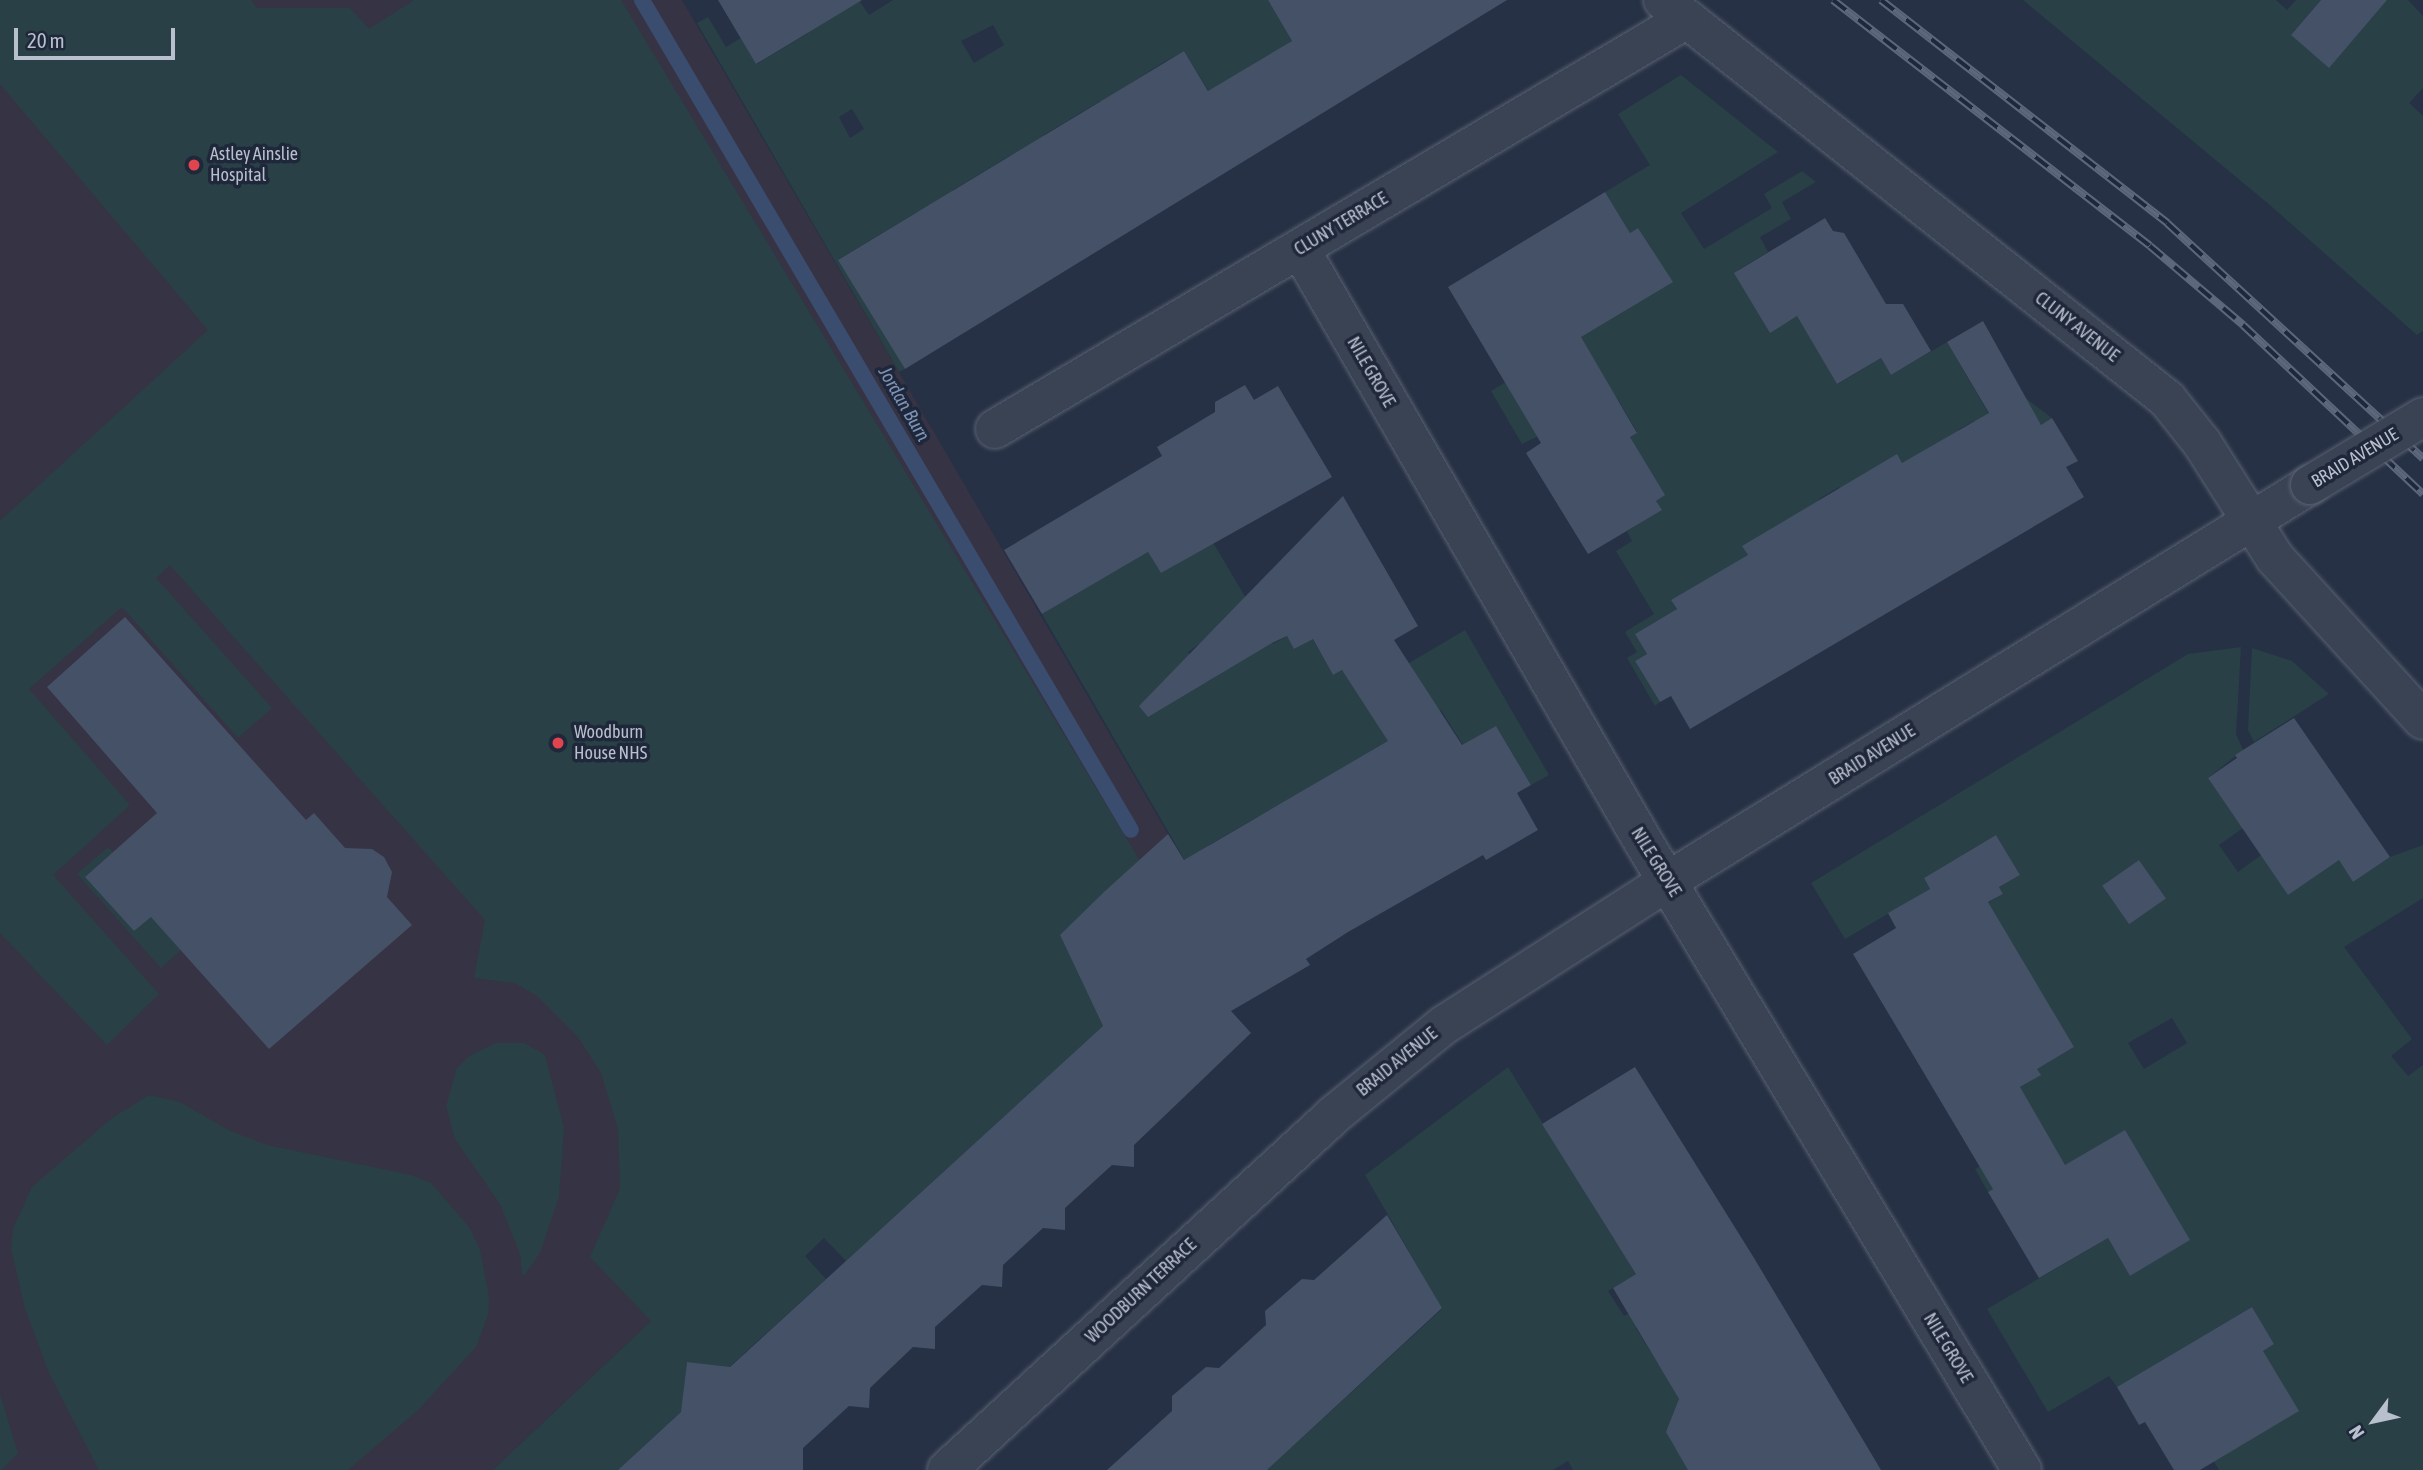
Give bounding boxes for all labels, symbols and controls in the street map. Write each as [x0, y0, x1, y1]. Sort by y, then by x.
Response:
scale bar [18, 14, 178, 58]
text: 20 m [27, 28, 65, 52]
place label: Astley Ainslie Hospital [210, 144, 298, 186]
marker: Astley Ainslie Hospital [184, 155, 204, 175]
street label: CLUNY TERRACE [1290, 188, 1392, 260]
street label: CLUNY AVENUE [2031, 288, 2123, 366]
street label: NILE GROVE [1342, 333, 1400, 411]
water label: Jordan Burn [873, 362, 935, 446]
street label: BRAID AVENUE [2308, 424, 2402, 492]
street label: BRAID AVENUE [1825, 720, 1919, 790]
place label: Woodburn House NHS [574, 722, 647, 764]
marker: Woodburn House NHS [548, 733, 568, 753]
street label: NILE GROVE [1626, 823, 1686, 901]
street label: BRAID AVENUE [1352, 1023, 1442, 1101]
street label: WOODBURN TERRACE [1081, 1234, 1201, 1348]
street label: NILE GROVE [1919, 1309, 1977, 1387]
north arrow [2339, 1386, 2409, 1456]
text: N [2344, 1422, 2369, 1443]

